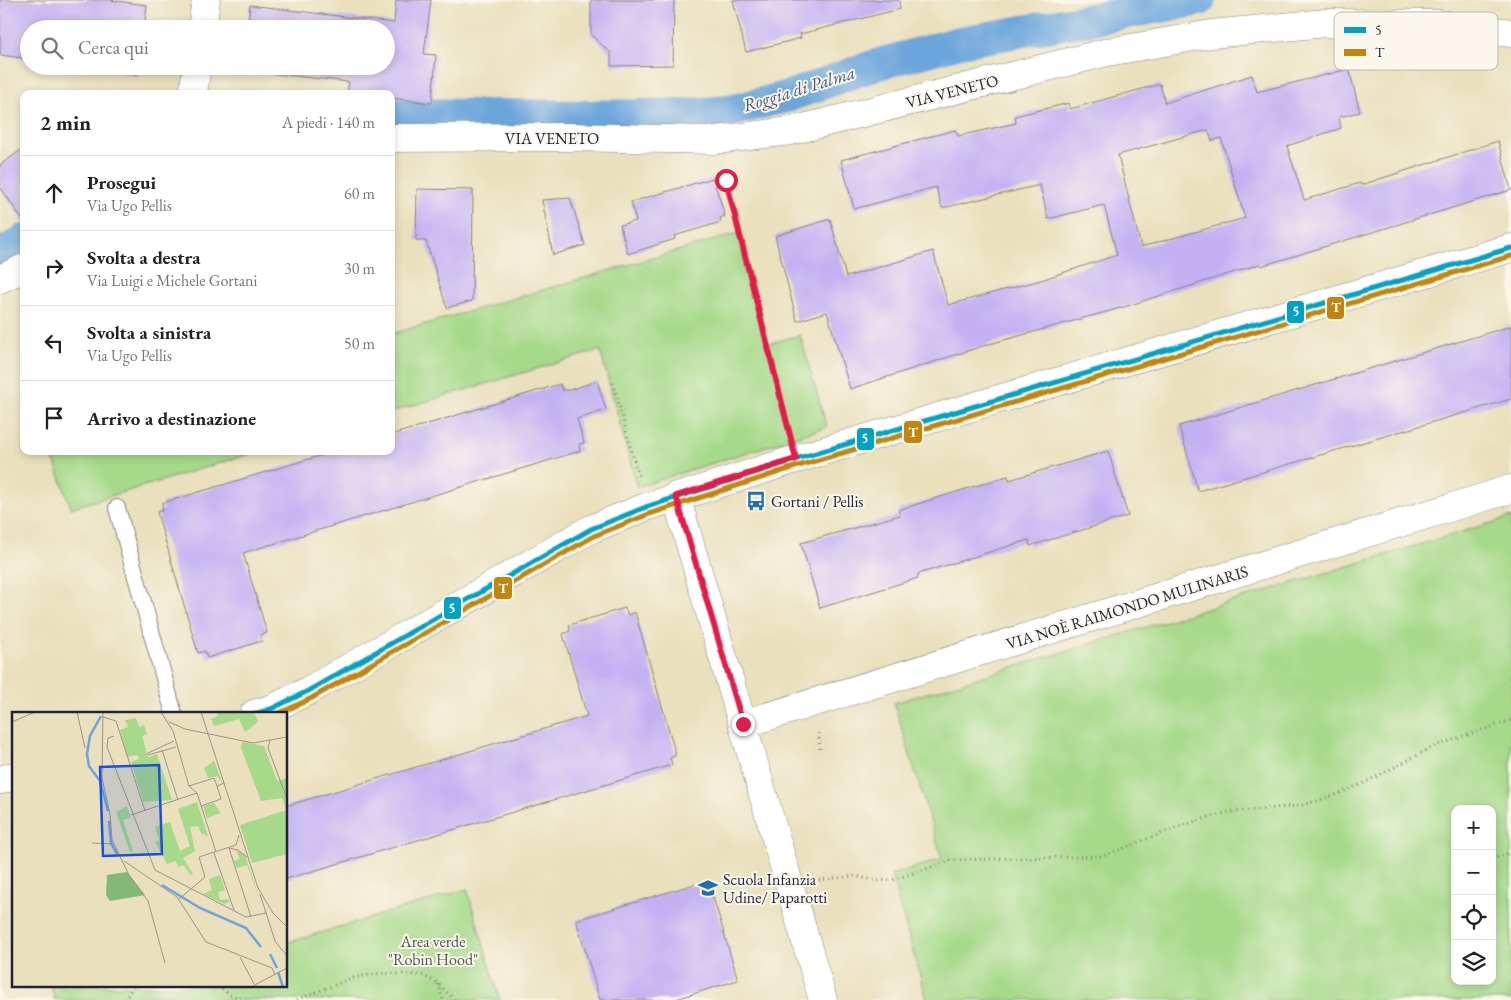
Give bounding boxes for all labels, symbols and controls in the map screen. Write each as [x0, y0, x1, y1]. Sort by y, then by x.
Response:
legend [1334, 12, 1498, 70]
search box [20, 20, 395, 75]
text: 5 [1375, 21, 1382, 39]
icon: search [38, 34, 66, 62]
text: Cerca qui [78, 35, 149, 60]
text: T [1375, 43, 1385, 61]
water label: Roggia di Palma [740, 61, 858, 117]
street label: VIA VENETO [904, 70, 1001, 113]
text: 2 min [40, 109, 91, 136]
text: A piedi · 140 m [282, 112, 375, 133]
street label: VIA VENETO [505, 128, 599, 149]
route start [715, 169, 738, 192]
text: Prosegui [87, 170, 156, 195]
icon: ahead [40, 179, 68, 207]
text: 60 m [344, 183, 375, 204]
text: Via Ugo Pellis [87, 195, 172, 216]
text: Svolta a destra [87, 245, 201, 270]
icon: right [40, 254, 68, 282]
text: 30 m [344, 258, 375, 279]
text: Via Luigi e Michele Gortani [87, 270, 257, 291]
line badge: T [1326, 296, 1345, 320]
text: T [1331, 298, 1341, 316]
line badge: 5 [1286, 300, 1305, 324]
text: 5 [1292, 302, 1300, 320]
text: Svolta a sinistra [87, 320, 211, 345]
icon: left [40, 329, 68, 357]
text: 50 m [344, 333, 375, 354]
text: Via Ugo Pellis [87, 345, 172, 366]
icon: arrive [40, 404, 68, 432]
text: Arrivo a destinazione [87, 406, 256, 431]
line badge: T [903, 420, 923, 444]
text: T [908, 423, 918, 441]
line badge: 5 [856, 427, 875, 451]
text: 5 [861, 429, 869, 447]
bus stop icon: Gortani / Pellis [745, 490, 767, 512]
place label: Gortani / Pellis [771, 491, 864, 512]
street label: VIA NOÈ RAIMONDO MULINARIS [1004, 561, 1251, 654]
line badge: T [493, 576, 513, 600]
text: T [498, 579, 508, 597]
line badge: 5 [443, 596, 462, 620]
text: 5 [448, 599, 456, 617]
inset map [12, 712, 288, 988]
route end [732, 713, 755, 736]
map controls [1451, 805, 1496, 985]
button: + [1451, 805, 1496, 850]
button: − [1451, 850, 1496, 895]
place label: Scuola Infanzia Udine/ Paparotti [723, 869, 827, 908]
school or university icon: Scuola Infanzia Udine/ Paparotti [697, 877, 719, 899]
button: locate [1451, 895, 1496, 940]
park label: Area verde "Robin Hood" [388, 931, 478, 970]
button: layers [1451, 940, 1496, 985]

